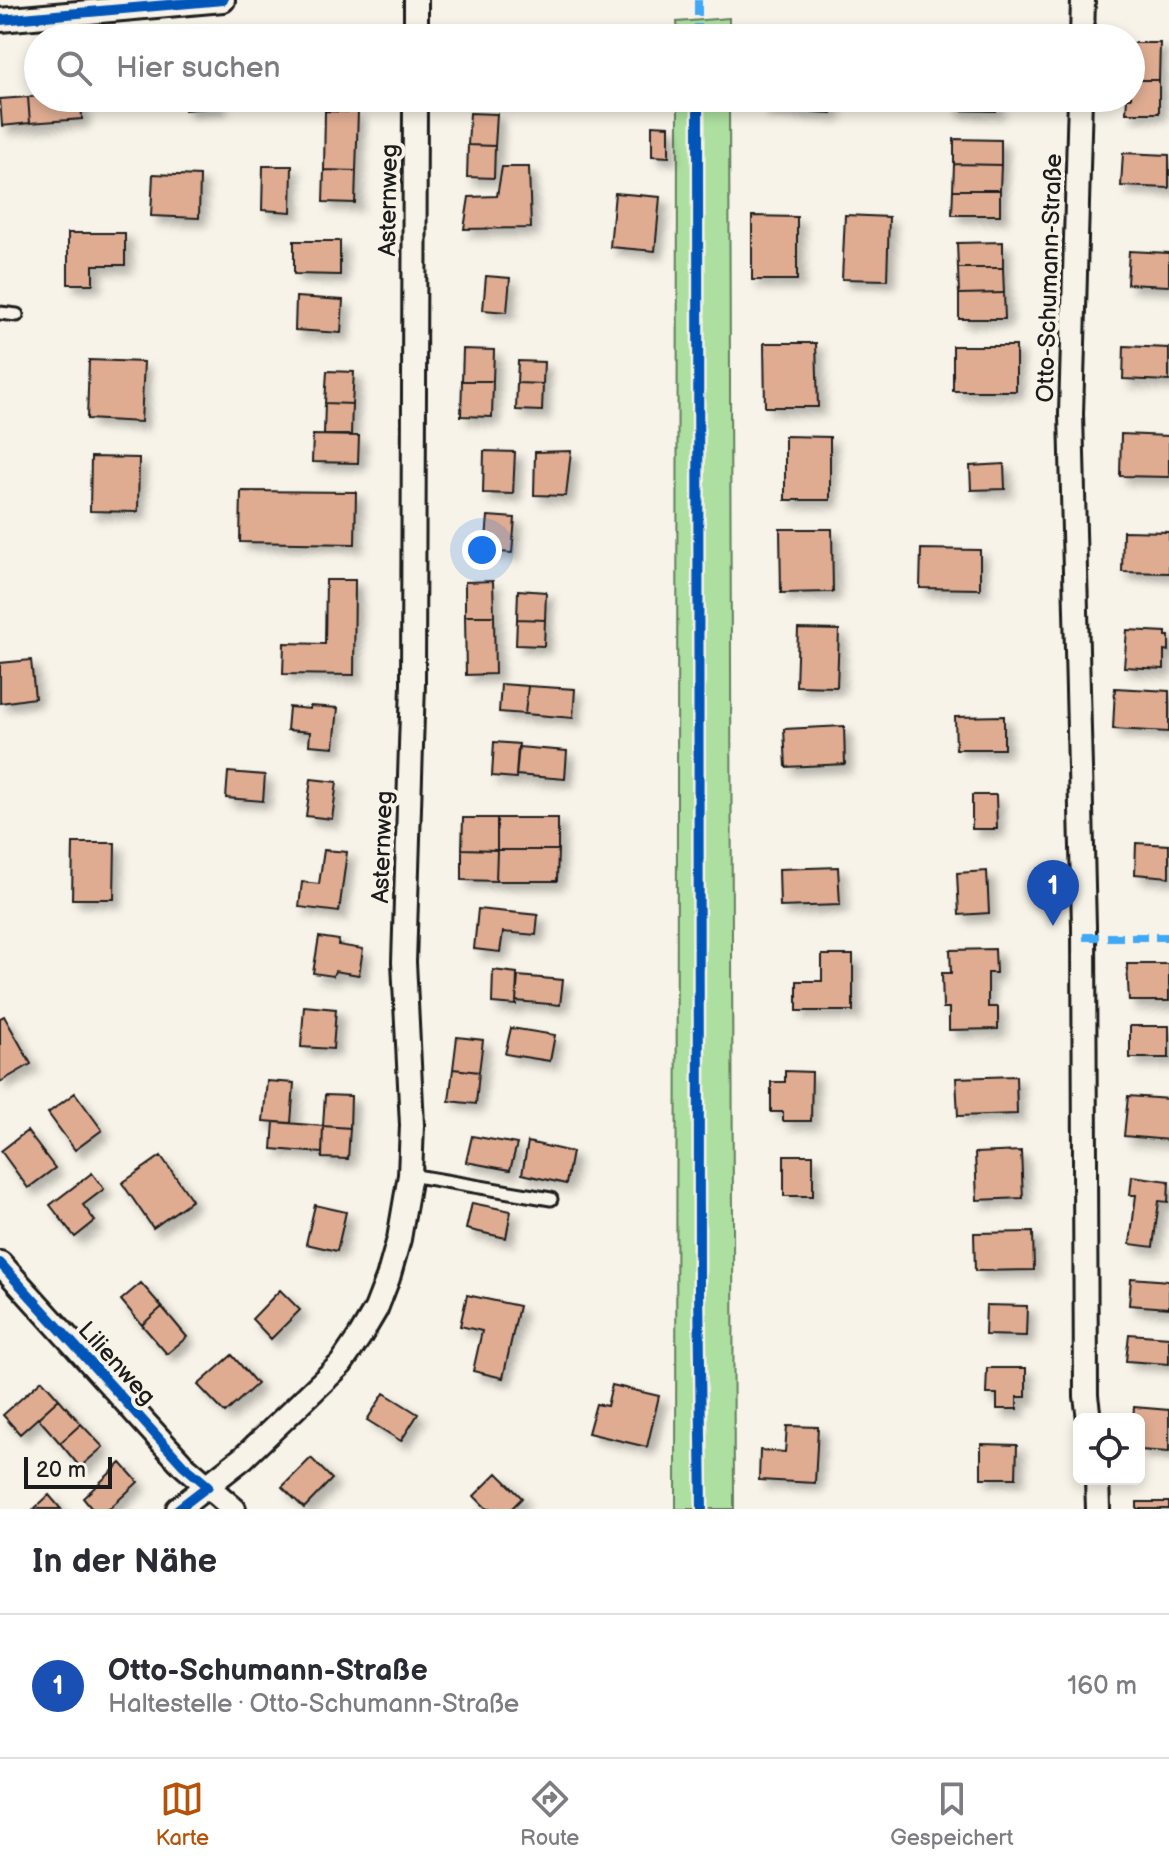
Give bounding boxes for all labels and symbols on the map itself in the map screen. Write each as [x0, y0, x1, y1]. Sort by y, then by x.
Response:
street label: Asternweg [373, 143, 404, 257]
street label: Otto-Schumann-Straße [1031, 153, 1068, 403]
your location [462, 530, 502, 570]
street label: Asternweg [366, 790, 399, 904]
pin: 1 [1027, 860, 1079, 926]
street label: Lilienweg [72, 1316, 162, 1411]
scale bar [24, 1453, 112, 1489]

